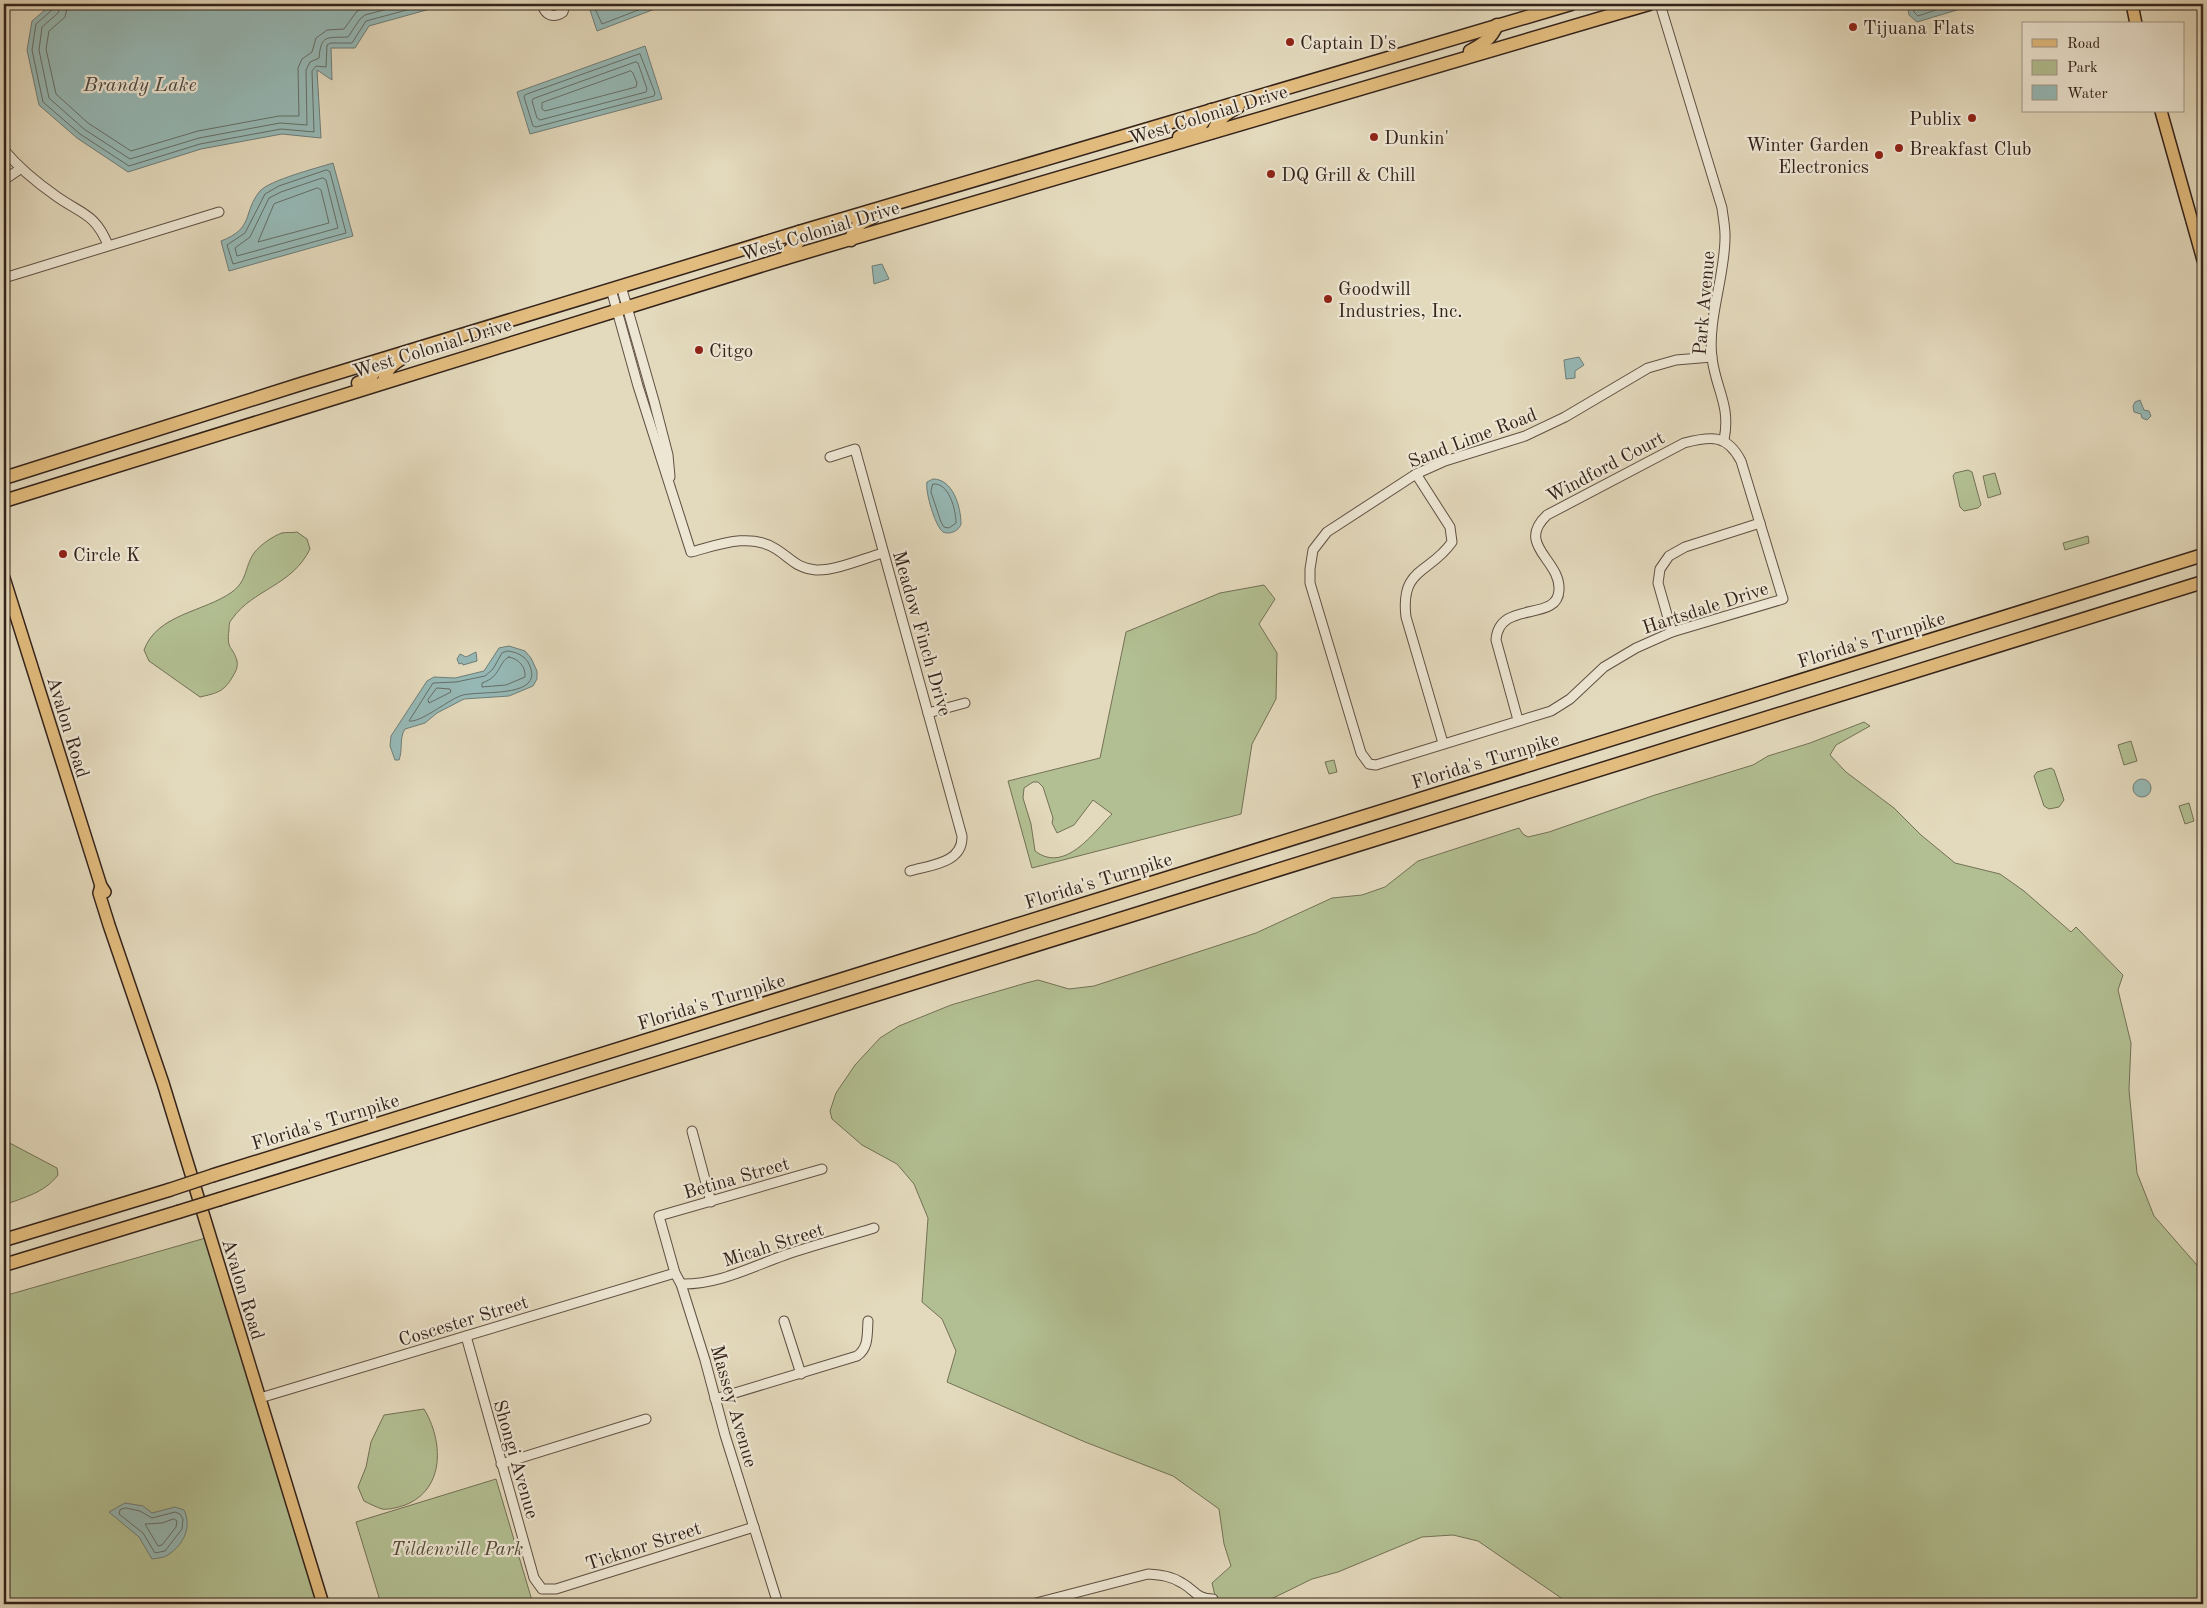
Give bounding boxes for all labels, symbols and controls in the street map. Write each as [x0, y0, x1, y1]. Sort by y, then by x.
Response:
place label: Tijuana Flats [1863, 20, 1975, 39]
marker: Tijuana Flats [1847, 21, 1859, 33]
legend [2022, 22, 2184, 112]
place label: Captain D's [1300, 35, 1396, 54]
marker: Captain D's [1284, 36, 1296, 48]
text: Road [2067, 37, 2101, 52]
text: Park [2067, 61, 2098, 76]
water label: Brandy Lake [82, 76, 197, 96]
street label: West Colonial Drive [1127, 83, 1290, 150]
text: Water [2067, 87, 2108, 102]
place label: Publix [1909, 111, 1962, 130]
marker: Publix [1966, 112, 1978, 124]
place label: Dunkin' [1384, 130, 1449, 149]
marker: Dunkin' [1368, 131, 1380, 143]
place label: Winter Garden Electronics [1746, 137, 1869, 178]
place label: Breakfast Club [1909, 141, 2032, 160]
marker: Breakfast Club [1893, 142, 1905, 154]
marker: Winter Garden Electronics [1873, 149, 1885, 161]
place label: DQ Grill & Chill [1281, 167, 1415, 186]
marker: DQ Grill & Chill [1265, 168, 1277, 180]
street label: West Colonial Drive [739, 199, 902, 266]
street label: Park Avenue [1691, 250, 1720, 356]
place label: Goodwill Industries, Inc. [1338, 281, 1463, 322]
marker: Goodwill Industries, Inc. [1322, 293, 1334, 305]
street label: West Colonial Drive [351, 316, 514, 383]
place label: Citgo [709, 343, 753, 362]
marker: Citgo [693, 344, 705, 356]
street label: Sand Lime Road [1406, 406, 1540, 473]
street label: Windford Court [1544, 429, 1668, 507]
place label: Circle K [73, 547, 141, 566]
marker: Circle K [57, 548, 69, 560]
street label: Meadow Finch Drive [888, 549, 953, 718]
street label: Hartsdale Drive [1640, 580, 1771, 639]
street label: Florida's Turnpike [1796, 610, 1948, 673]
street label: Avalon Road [42, 675, 91, 781]
street label: Florida's Turnpike [1410, 731, 1562, 794]
street label: Florida's Turnpike [1023, 851, 1175, 914]
street label: Florida's Turnpike [636, 972, 788, 1035]
street label: Florida's Turnpike [250, 1092, 402, 1155]
street label: Betina Street [682, 1155, 792, 1204]
street label: Micah Street [721, 1221, 827, 1272]
street label: Avalon Road [217, 1237, 266, 1343]
street label: Coscester Street [397, 1294, 531, 1351]
street label: Massey Avenue [706, 1343, 759, 1470]
street label: Shongi Avenue [489, 1398, 541, 1521]
street label: Ticknor Street [584, 1520, 704, 1575]
park label: Tildenville Park [391, 1541, 523, 1560]

